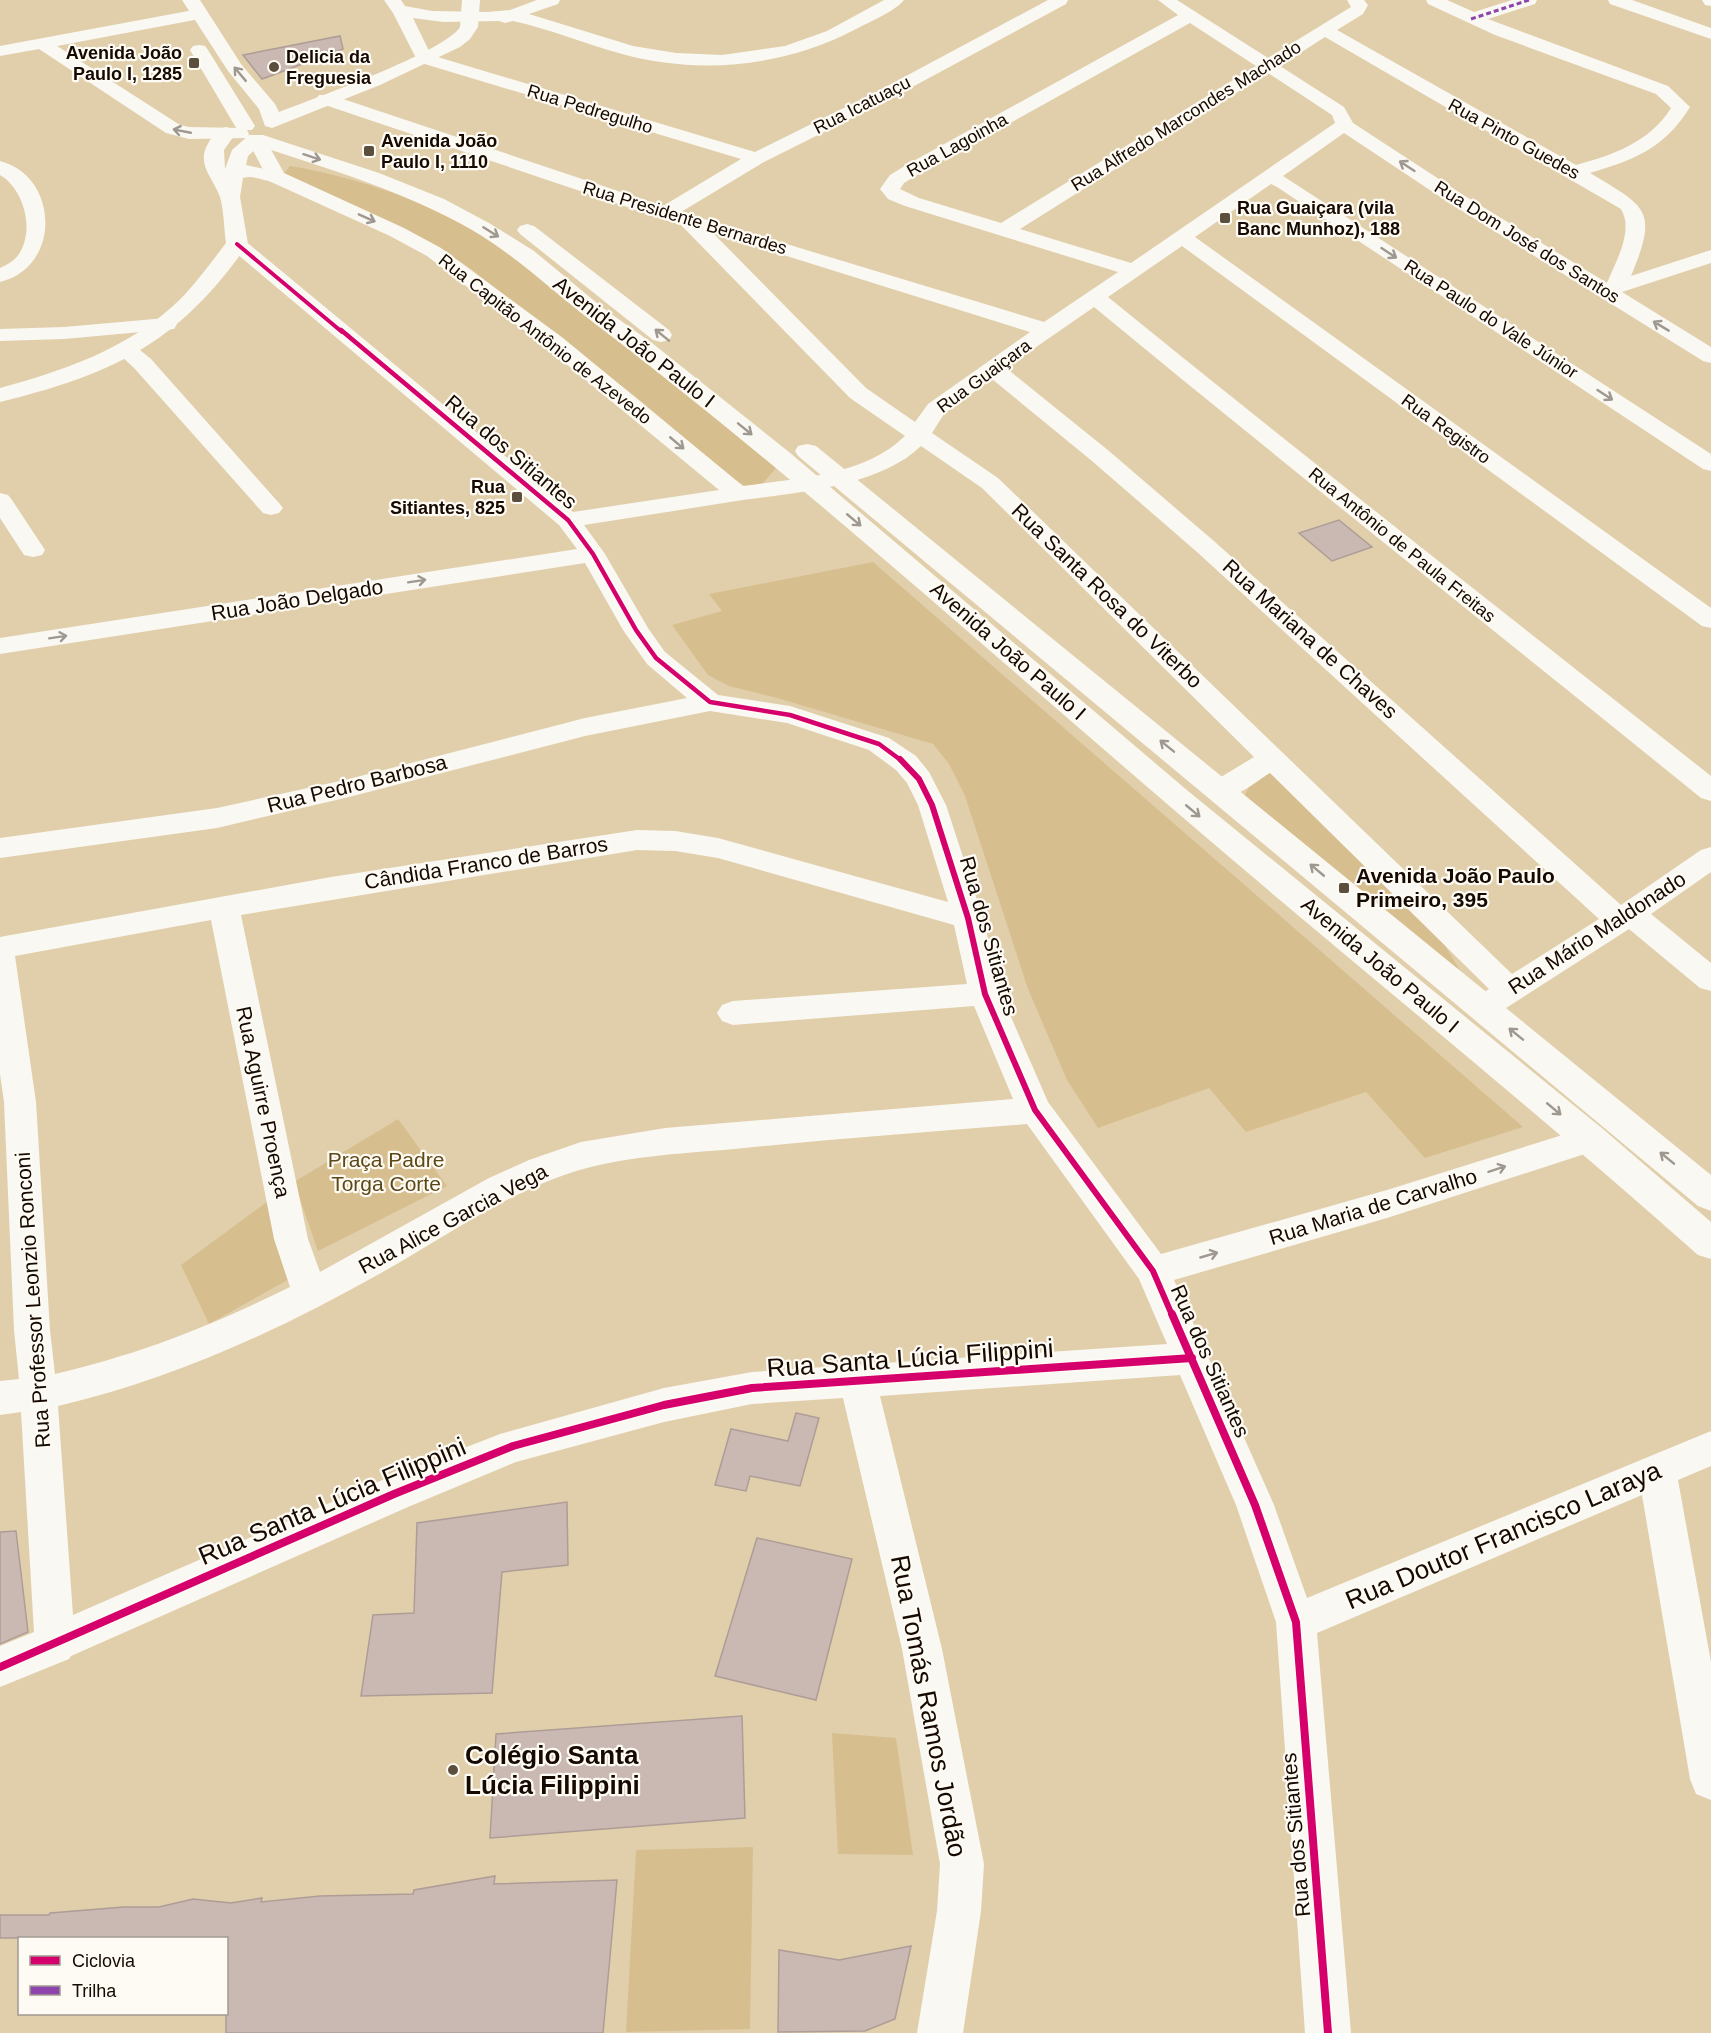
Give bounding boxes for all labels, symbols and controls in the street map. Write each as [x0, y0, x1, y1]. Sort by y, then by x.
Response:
street label: Rua Alfredo Marcondes Machado [1067, 37, 1305, 195]
place label: Avenida João Paulo I, 1285 [66, 43, 182, 84]
place label: Delicia da Freguesia [286, 47, 372, 88]
marker: Avenida João Paulo I, 1285 [187, 56, 201, 70]
marker: Delicia da Freguesia [267, 60, 281, 74]
one-way arrow [233, 67, 247, 82]
street label: Rua Icatuaçu [810, 72, 914, 138]
street label: Rua Pedregulho [525, 80, 655, 138]
street label: Rua Pinto Guedes [1445, 95, 1583, 183]
street label: Rua Lagoinha [903, 109, 1012, 181]
one-way arrow [173, 125, 192, 136]
place label: Avenida João Paulo I, 1110 [381, 131, 497, 172]
marker: Avenida João Paulo I, 1110 [362, 144, 376, 158]
one-way arrow [302, 153, 321, 164]
one-way arrow [1399, 160, 1416, 172]
street label: Rua Presidente Bernardes [581, 177, 789, 259]
street label: Rua Dom José dos Santos [1431, 177, 1623, 307]
place label: Rua Guaiçara (vila Banc Munhoz), 188 [1237, 198, 1400, 239]
marker: Rua Guaiçara (vila Banc Munhoz), 188 [1218, 211, 1232, 225]
one-way arrow [358, 214, 376, 225]
one-way arrow [482, 227, 499, 239]
one-way arrow [1381, 246, 1398, 259]
street label: Rua Capitão Antônio de Azevedo [435, 250, 655, 428]
street label: Rua Paulo do Vale Júnior [1401, 255, 1581, 383]
street label: Avenida João Paulo I [549, 272, 719, 412]
one-way arrow [1653, 319, 1670, 331]
one-way arrow [654, 329, 670, 342]
street label: Rua Guaiçara [933, 335, 1036, 417]
one-way arrow [1596, 389, 1613, 401]
street label: Rua dos Sitiantes [441, 390, 582, 513]
street label: Rua Registro [1398, 390, 1494, 468]
one-way arrow [736, 423, 752, 436]
one-way arrow [669, 436, 685, 449]
street label: Rua Antônio de Paula Freitas [1305, 464, 1499, 626]
place label: Rua Sitiantes, 825 [390, 477, 506, 518]
marker: Rua Sitiantes, 825 [510, 490, 524, 504]
street label: Rua Santa Rosa do Viterbo [1008, 499, 1207, 693]
one-way arrow [846, 514, 862, 527]
street label: Rua Mariana de Chaves [1218, 554, 1402, 723]
street label: Rua João Delgado [209, 575, 385, 624]
one-way arrow [406, 576, 426, 587]
street label: Avenida João Paulo I [926, 577, 1091, 724]
one-way arrow [47, 631, 67, 642]
one-way arrow [1159, 739, 1175, 752]
street label: Rua Pedro Barbosa [265, 750, 449, 817]
one-way arrow [1185, 804, 1201, 817]
street label: Cândida Franco de Barros [362, 832, 609, 893]
street label: Rua dos Sitiantes [956, 854, 1023, 1018]
one-way arrow [1310, 863, 1325, 877]
place label: Avenida João Paulo Primeiro, 395 [1356, 864, 1555, 911]
street label: Rua Mário Maldonado [1504, 867, 1690, 998]
marker: Avenida João Paulo Primeiro, 395 [1337, 881, 1351, 895]
street label: Avenida João Paulo I [1297, 892, 1464, 1037]
street label: Rua Aguirre Proença [232, 1004, 295, 1200]
one-way arrow [1508, 1028, 1524, 1041]
one-way arrow [1546, 1102, 1562, 1115]
park label: Praça Padre Torga Corte [328, 1148, 444, 1195]
street label: Rua Professor Leonzio Ronconi [11, 1151, 54, 1449]
one-way arrow [1659, 1151, 1675, 1164]
street label: Rua Alice Garcia Vega [355, 1159, 551, 1278]
one-way arrow [1487, 1163, 1506, 1174]
street label: Rua Maria de Carvalho [1266, 1164, 1479, 1249]
one-way arrow [1199, 1249, 1218, 1260]
street label: Rua dos Sitiantes [1166, 1281, 1254, 1441]
street label: Rua Santa Lúcia Filippini [765, 1333, 1055, 1383]
street label: Rua Santa Lúcia Filippini [194, 1431, 470, 1571]
street label: Rua Doutor Francisco Laraya [1341, 1455, 1666, 1615]
street label: Rua Tomás Ramos Jordão [885, 1552, 973, 1860]
place label: Colégio Santa Lúcia Filippini [465, 1740, 640, 1800]
street label: Rua dos Sitiantes [1277, 1752, 1314, 1918]
marker: Colégio Santa Lúcia Filippini [446, 1763, 460, 1777]
legend [18, 1937, 228, 2015]
text: Ciclovia [72, 1951, 136, 1971]
text: Trilha [72, 1981, 117, 2001]

